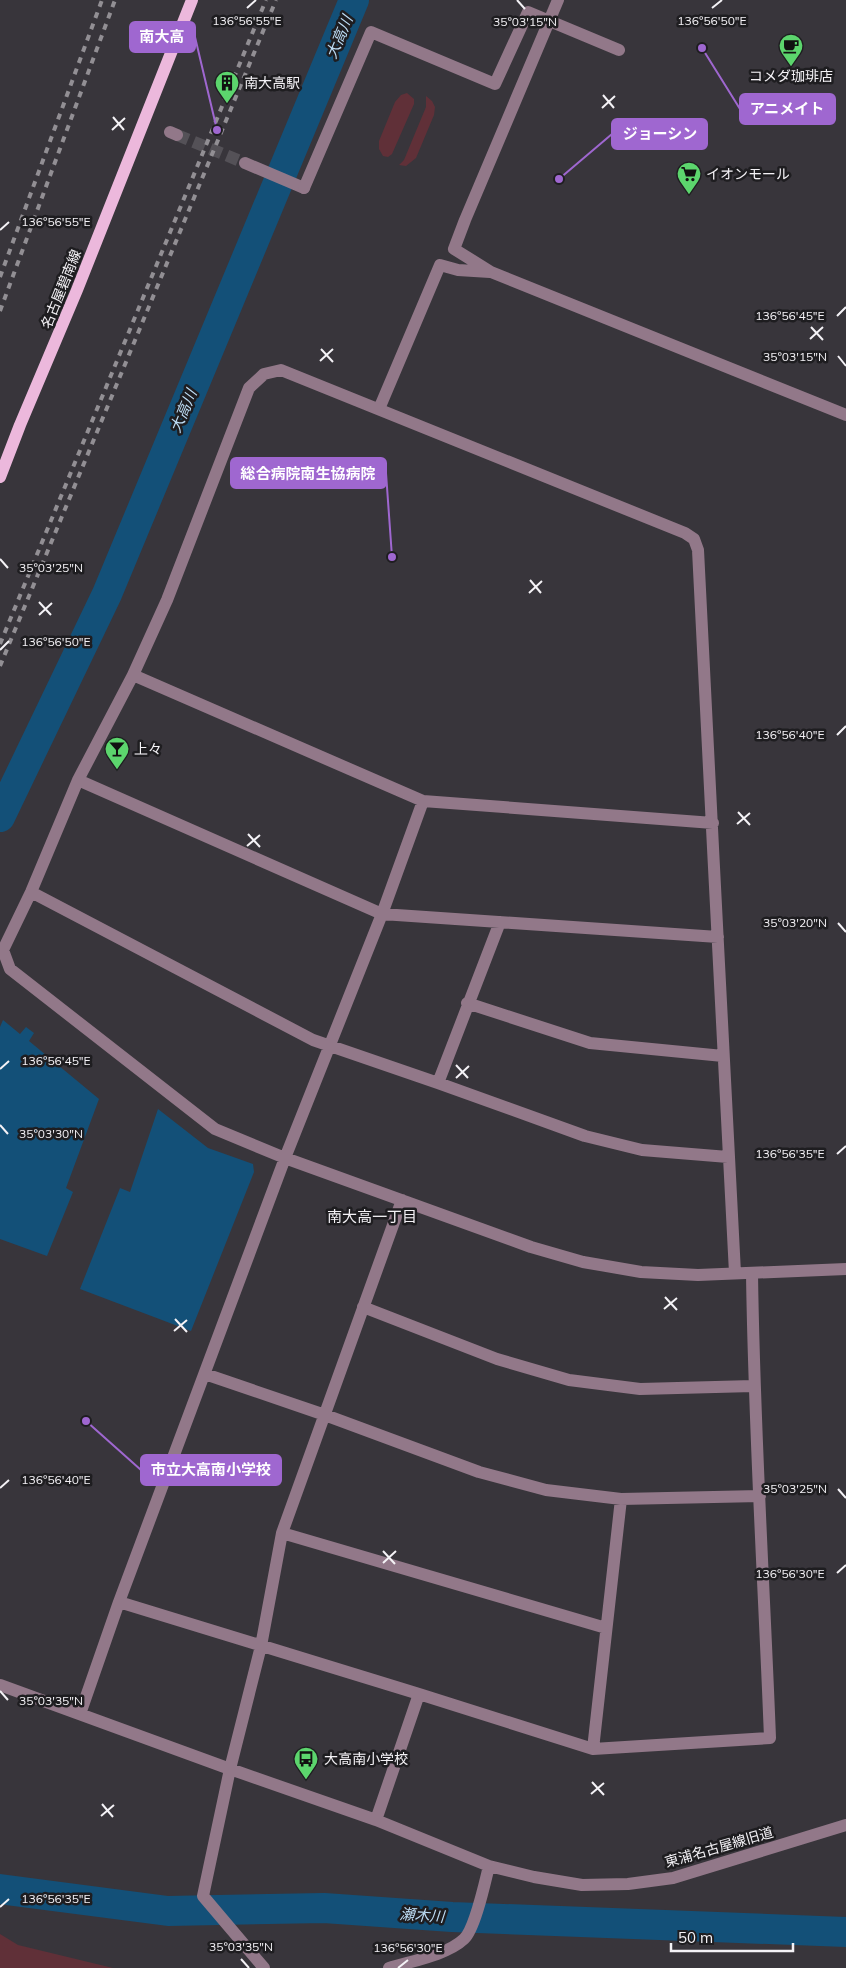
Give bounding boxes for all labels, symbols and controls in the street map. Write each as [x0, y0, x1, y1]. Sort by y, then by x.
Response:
water label: 大高川 [321, 11, 357, 61]
text: 136°56'55"E [212, 13, 282, 28]
text: 136°56'50"E [677, 13, 747, 28]
text: 35°03'15"N [493, 14, 557, 29]
callout: 南大高 [130, 22, 195, 52]
text: 南大高 [139, 27, 185, 46]
cafe icon: コメダ珈琲店 [778, 33, 804, 67]
place label: コメダ珈琲店 [749, 67, 833, 85]
building icon: 南大高駅 [214, 70, 240, 104]
place label: 南大高駅 [244, 74, 300, 92]
callout: アニメイト [740, 94, 835, 124]
text: アニメイト [750, 99, 824, 118]
callout: ジョーシン [612, 119, 707, 149]
text: ジョーシン [623, 124, 697, 143]
supermarket icon: イオンモール [676, 161, 702, 195]
place label: イオンモール [706, 165, 790, 183]
text: 136°56'55"E [21, 214, 91, 229]
street label: 名古屋碧南線 [37, 247, 85, 331]
text: 136°56'45"E [755, 308, 825, 323]
text: 35°03'15"N [763, 349, 827, 364]
water label: 大高川 [165, 385, 201, 435]
callout: 総合病院南生協病院 [231, 458, 386, 488]
text: 総合病院南生協病院 [240, 464, 376, 483]
text: 35°03'25"N [19, 560, 83, 575]
text: 136°56'50"E [21, 634, 91, 649]
text: 136°56'40"E [755, 727, 825, 742]
bar icon: 上々 [104, 736, 130, 770]
place label: 上々 [134, 740, 162, 758]
text: 35°03'20"N [763, 915, 827, 930]
text: 136°56'45"E [21, 1053, 91, 1068]
text: 35°03'30"N [19, 1126, 83, 1141]
text: 136°56'35"E [755, 1146, 825, 1161]
district label: 南大高一丁目 [327, 1207, 417, 1226]
callout: 市立大高南小学校 [141, 1455, 281, 1485]
text: 市立大高南小学校 [151, 1460, 271, 1479]
text: 136°56'40"E [21, 1472, 91, 1487]
text: 35°03'25"N [763, 1481, 827, 1496]
text: 136°56'30"E [755, 1566, 825, 1581]
text: 35°03'35"N [19, 1693, 83, 1708]
bus stop icon: 大高南小学校 [293, 1746, 319, 1780]
place label: 大高南小学校 [324, 1750, 408, 1768]
street label: 東浦名古屋線旧道 [663, 1823, 775, 1871]
text: 136°56'35"E [21, 1891, 91, 1906]
water label: 瀬木川 [399, 1904, 447, 1926]
scale bar [671, 1920, 794, 1952]
text: 50 m [678, 1928, 713, 1947]
text: 35°03'35"N [209, 1939, 273, 1954]
text: 136°56'30"E [373, 1940, 443, 1955]

